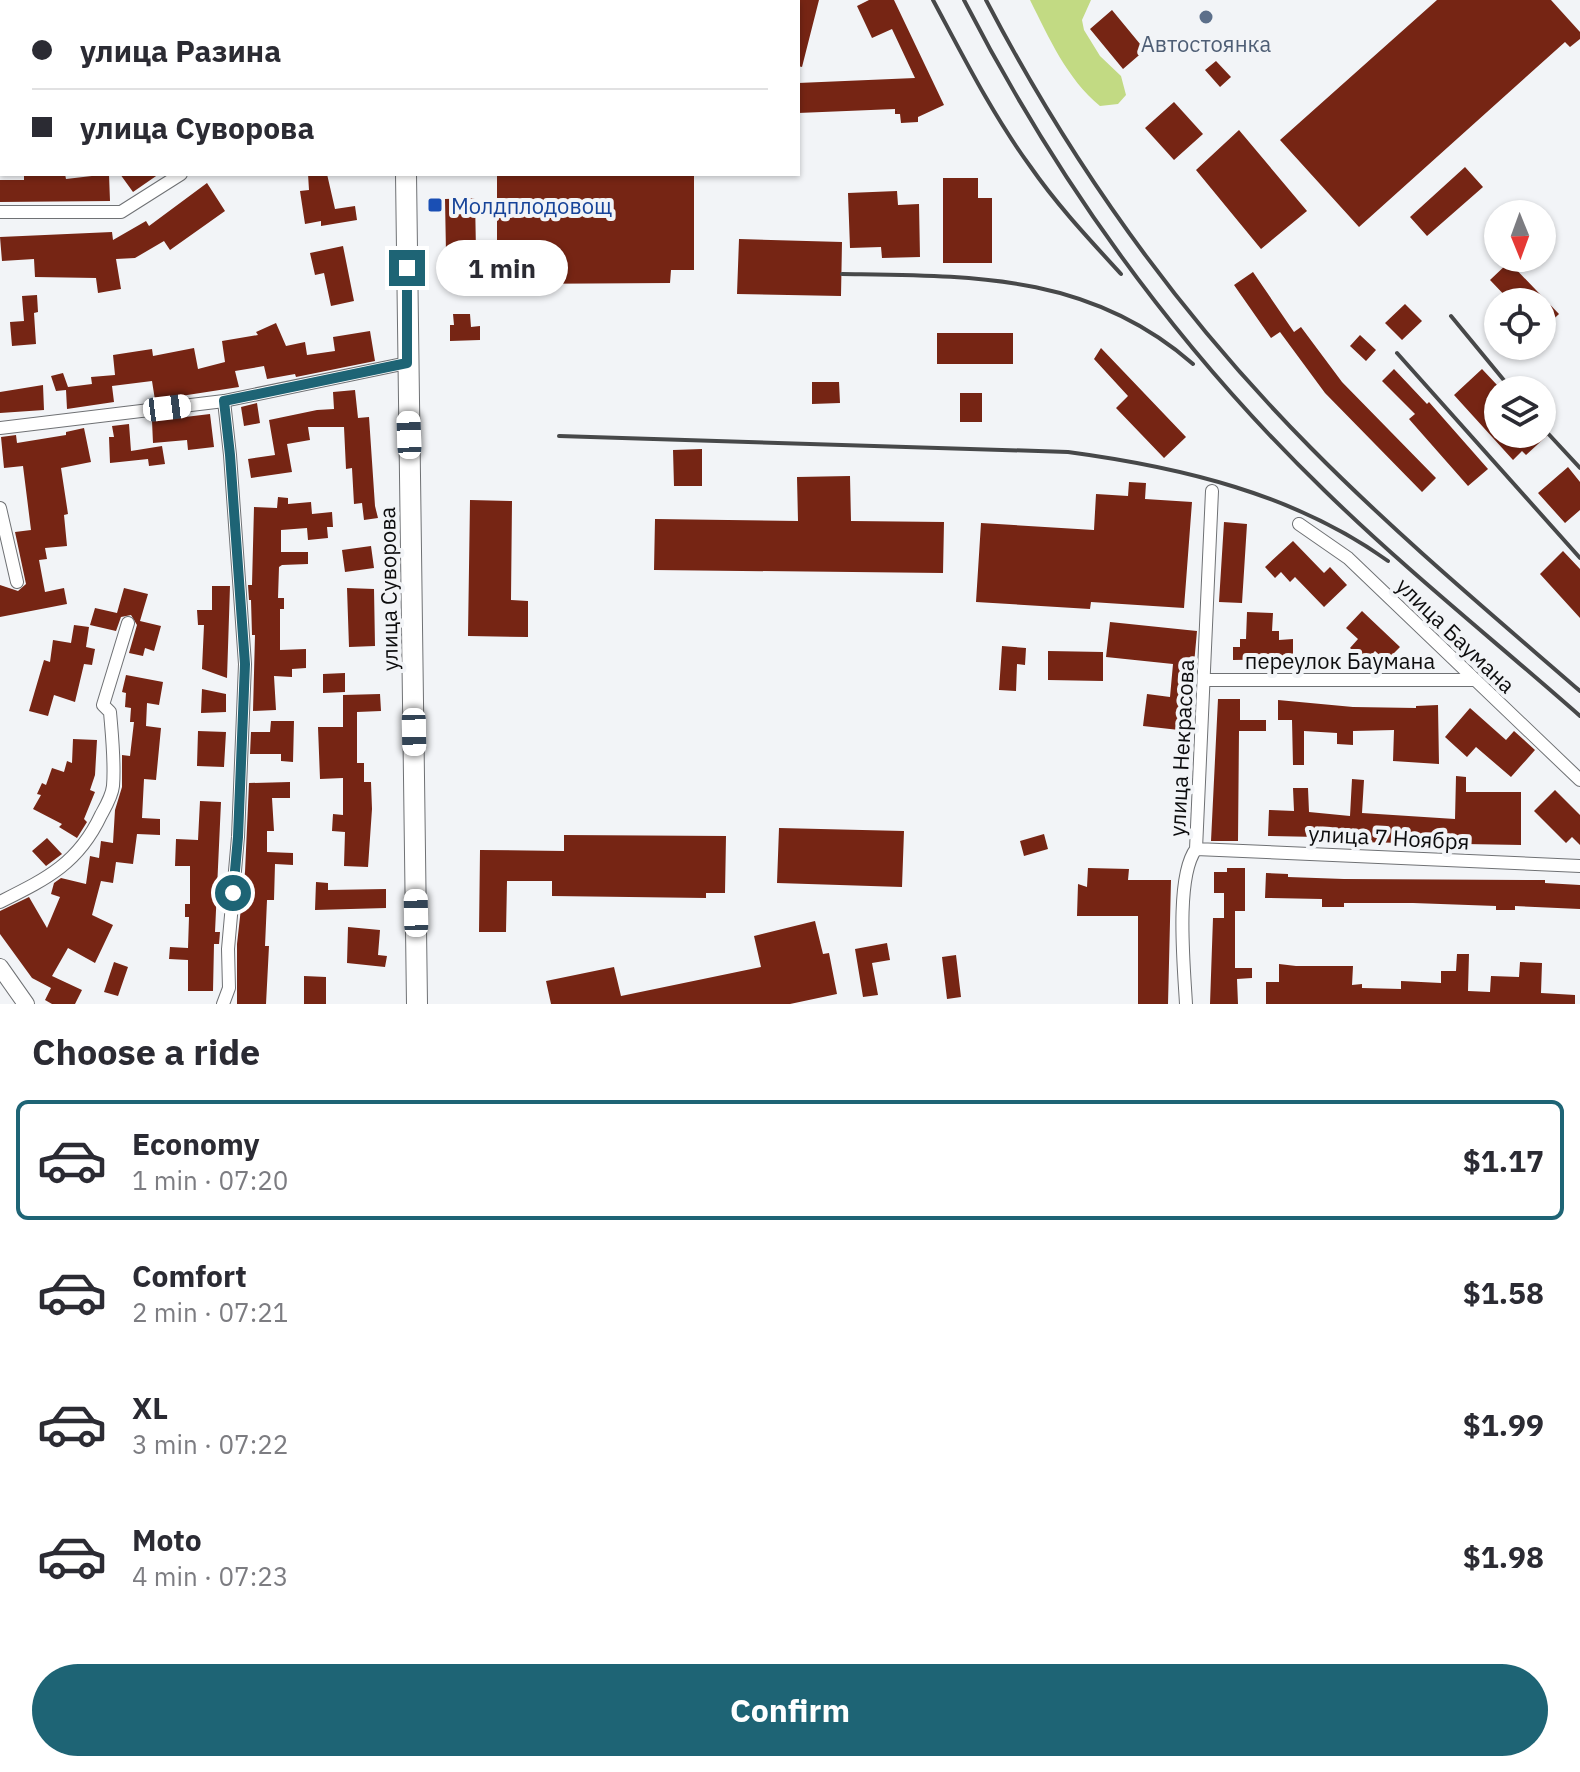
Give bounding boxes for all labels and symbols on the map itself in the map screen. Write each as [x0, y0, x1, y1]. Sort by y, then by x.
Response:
marker: Автостоянка [1197, 8, 1215, 26]
place label: Автостоянка [1141, 29, 1271, 58]
place label: Молдплодовощ [451, 191, 612, 220]
marker: Молдплодовощ [426, 196, 444, 214]
north arrow [1484, 200, 1556, 272]
callout: 1 min [435, 240, 567, 296]
route end [389, 250, 425, 286]
car [142, 393, 192, 423]
car [396, 411, 422, 459]
street label: улица Суворова [372, 506, 404, 671]
street label: улица Баумана [1390, 571, 1522, 699]
street label: переулок Баумана [1245, 646, 1435, 675]
street label: улица Некрасова [1162, 658, 1200, 837]
car [402, 708, 426, 756]
street label: улица 7 Ноября [1308, 818, 1470, 856]
route start [215, 875, 251, 911]
car [404, 889, 428, 937]

